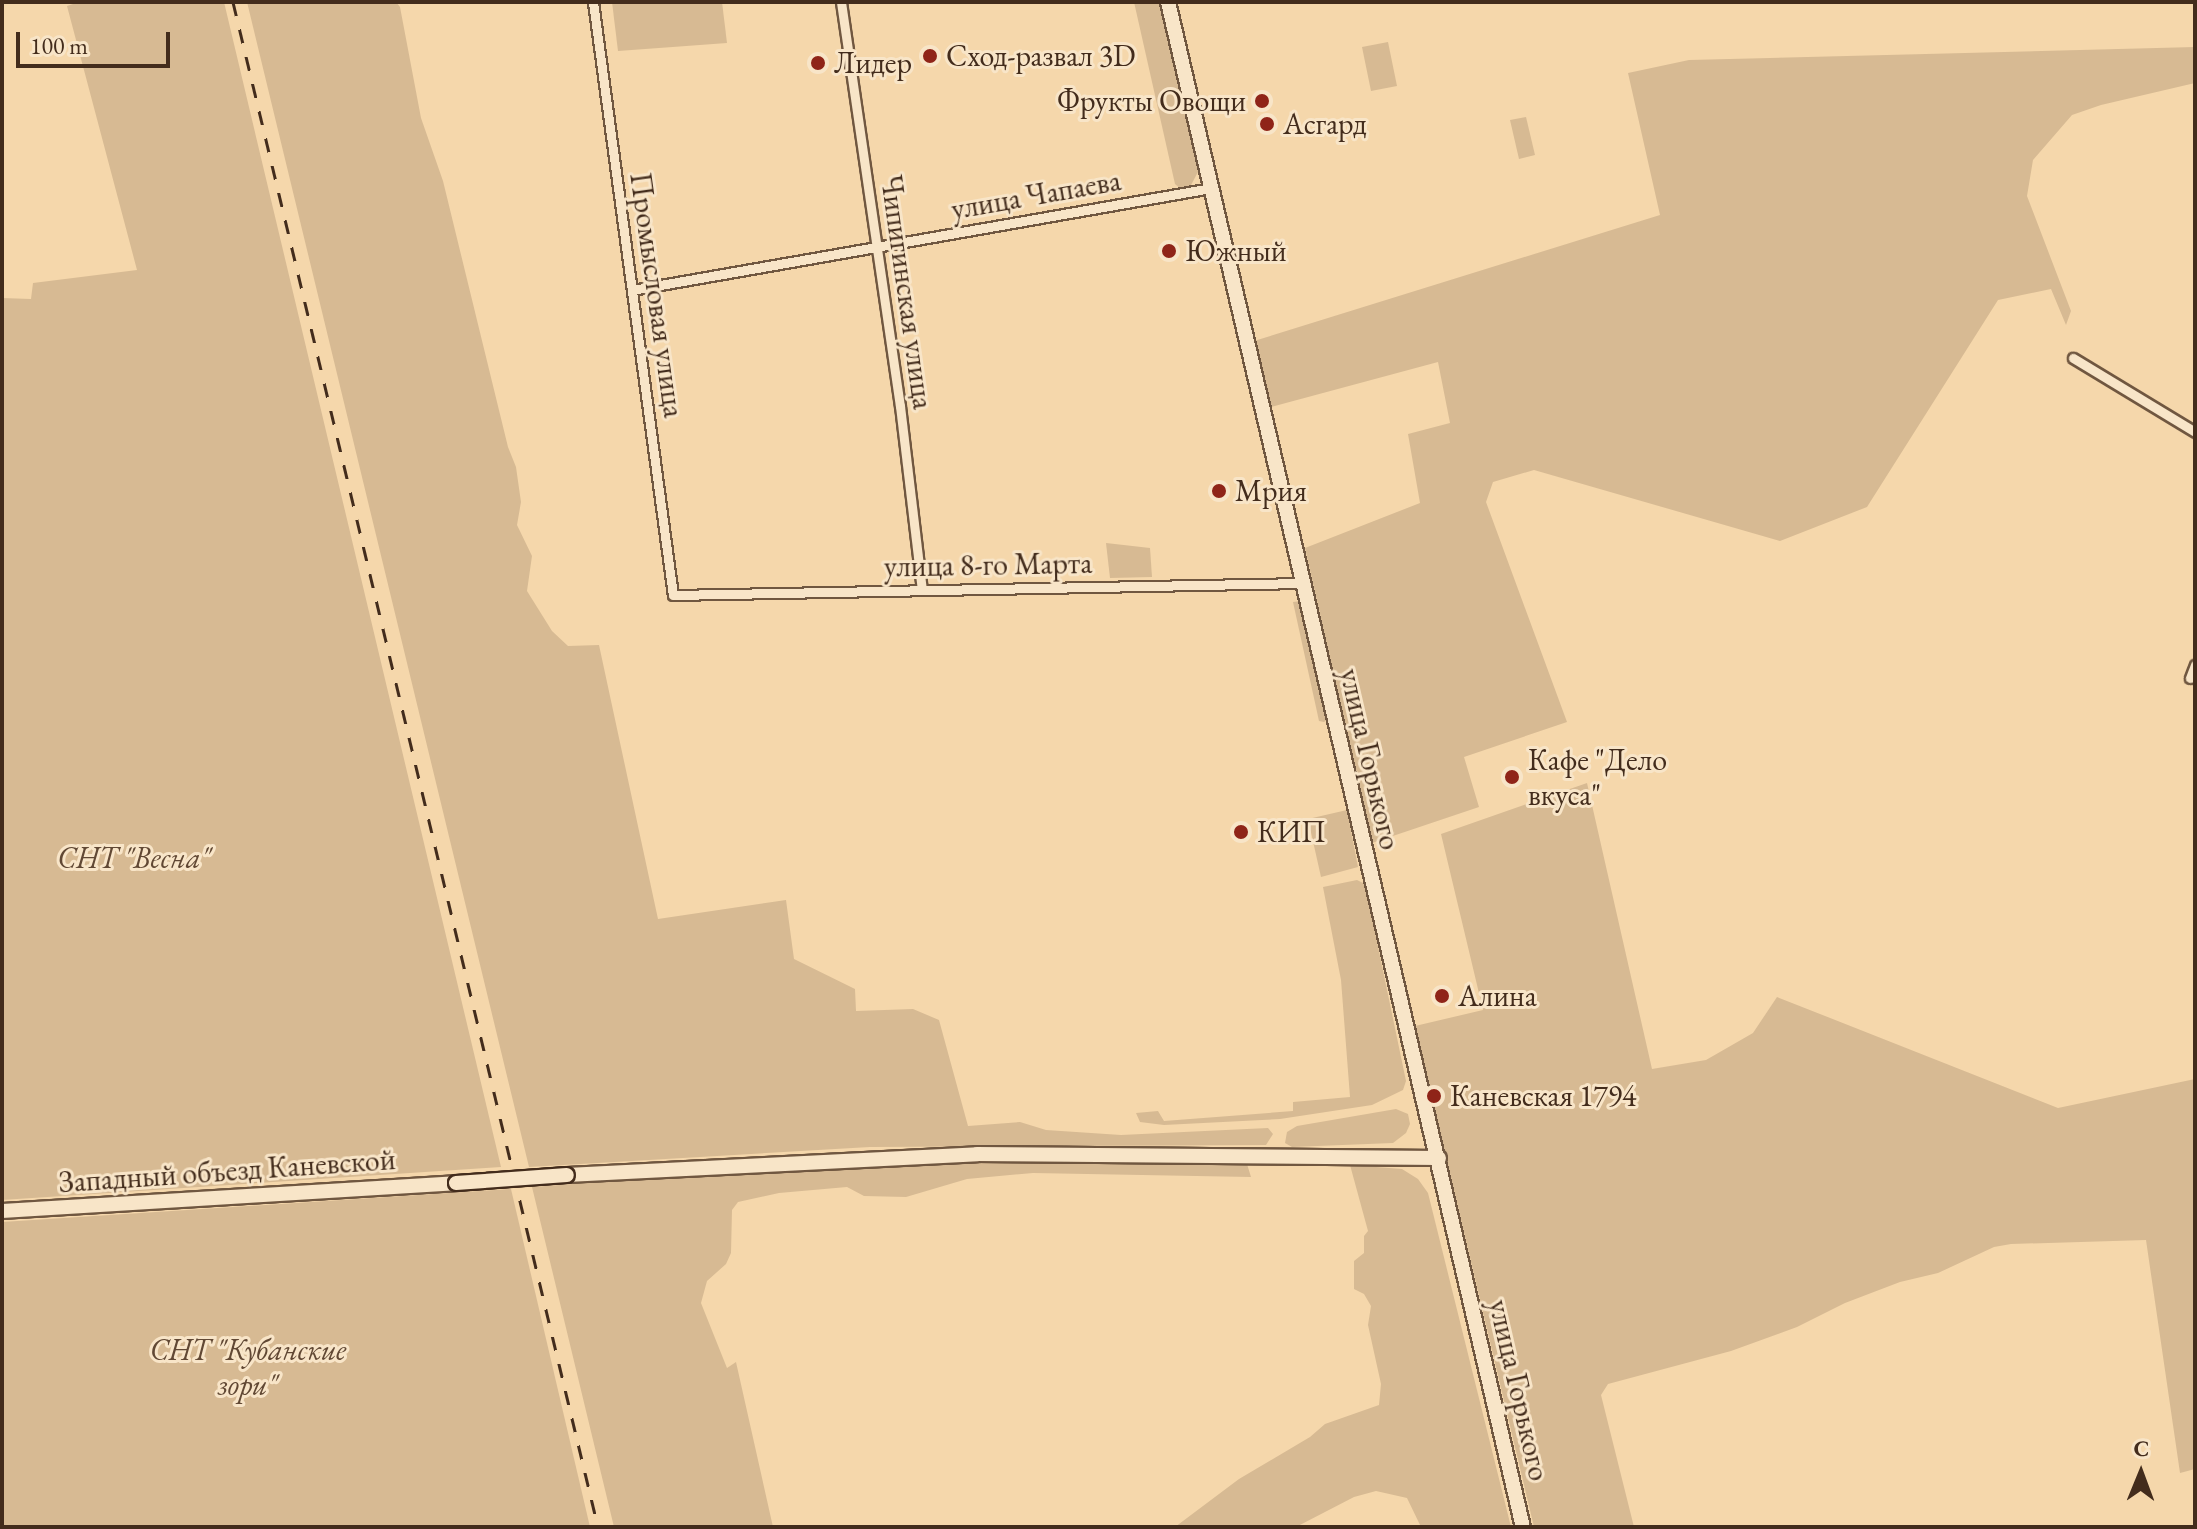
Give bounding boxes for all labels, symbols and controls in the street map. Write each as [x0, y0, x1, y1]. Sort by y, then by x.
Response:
scale bar [20, 16, 174, 66]
text: 100 m [30, 30, 88, 61]
place label: Сход-развал 3D [946, 38, 1136, 74]
place label: Лидер [834, 45, 912, 81]
marker: Сход-развал 3D [921, 47, 939, 65]
marker: Лидер [809, 54, 827, 72]
place label: Фрукты Овощи [1057, 83, 1246, 119]
marker: Фрукты Овощи [1253, 92, 1271, 110]
place label: Асгард [1283, 106, 1367, 142]
marker: Асгард [1258, 115, 1276, 133]
street label: улица Чапаева [948, 162, 1124, 228]
street label: Промысловая улица [622, 170, 692, 420]
street label: Чипигинская улица [873, 173, 941, 411]
place label: Южный [1185, 233, 1287, 269]
marker: Южный [1160, 242, 1178, 260]
place label: Мрия [1235, 473, 1307, 509]
marker: Мрия [1210, 482, 1228, 500]
street label: улица 8-го Марта [884, 545, 1092, 585]
street label: улица Горького [1332, 665, 1408, 853]
place label: Кафе "Дело вкуса" [1528, 742, 1667, 812]
marker: Кафе "Дело вкуса" [1503, 768, 1521, 786]
place label: КИП [1257, 814, 1326, 850]
marker: КИП [1232, 823, 1250, 841]
park label: СНТ "Весна" [57, 840, 211, 876]
place label: Алина [1458, 978, 1537, 1014]
marker: Алина [1433, 987, 1451, 1005]
place label: Каневская 1794 [1450, 1078, 1636, 1114]
marker: Каневская 1794 [1425, 1087, 1443, 1105]
street label: Западный объезд Каневской [57, 1141, 397, 1201]
street label: улица Горького [1481, 1296, 1557, 1484]
park label: СНТ "Кубанские зори" [150, 1332, 346, 1402]
north arrow [2101, 1433, 2181, 1513]
text: С [2133, 1434, 2149, 1463]

